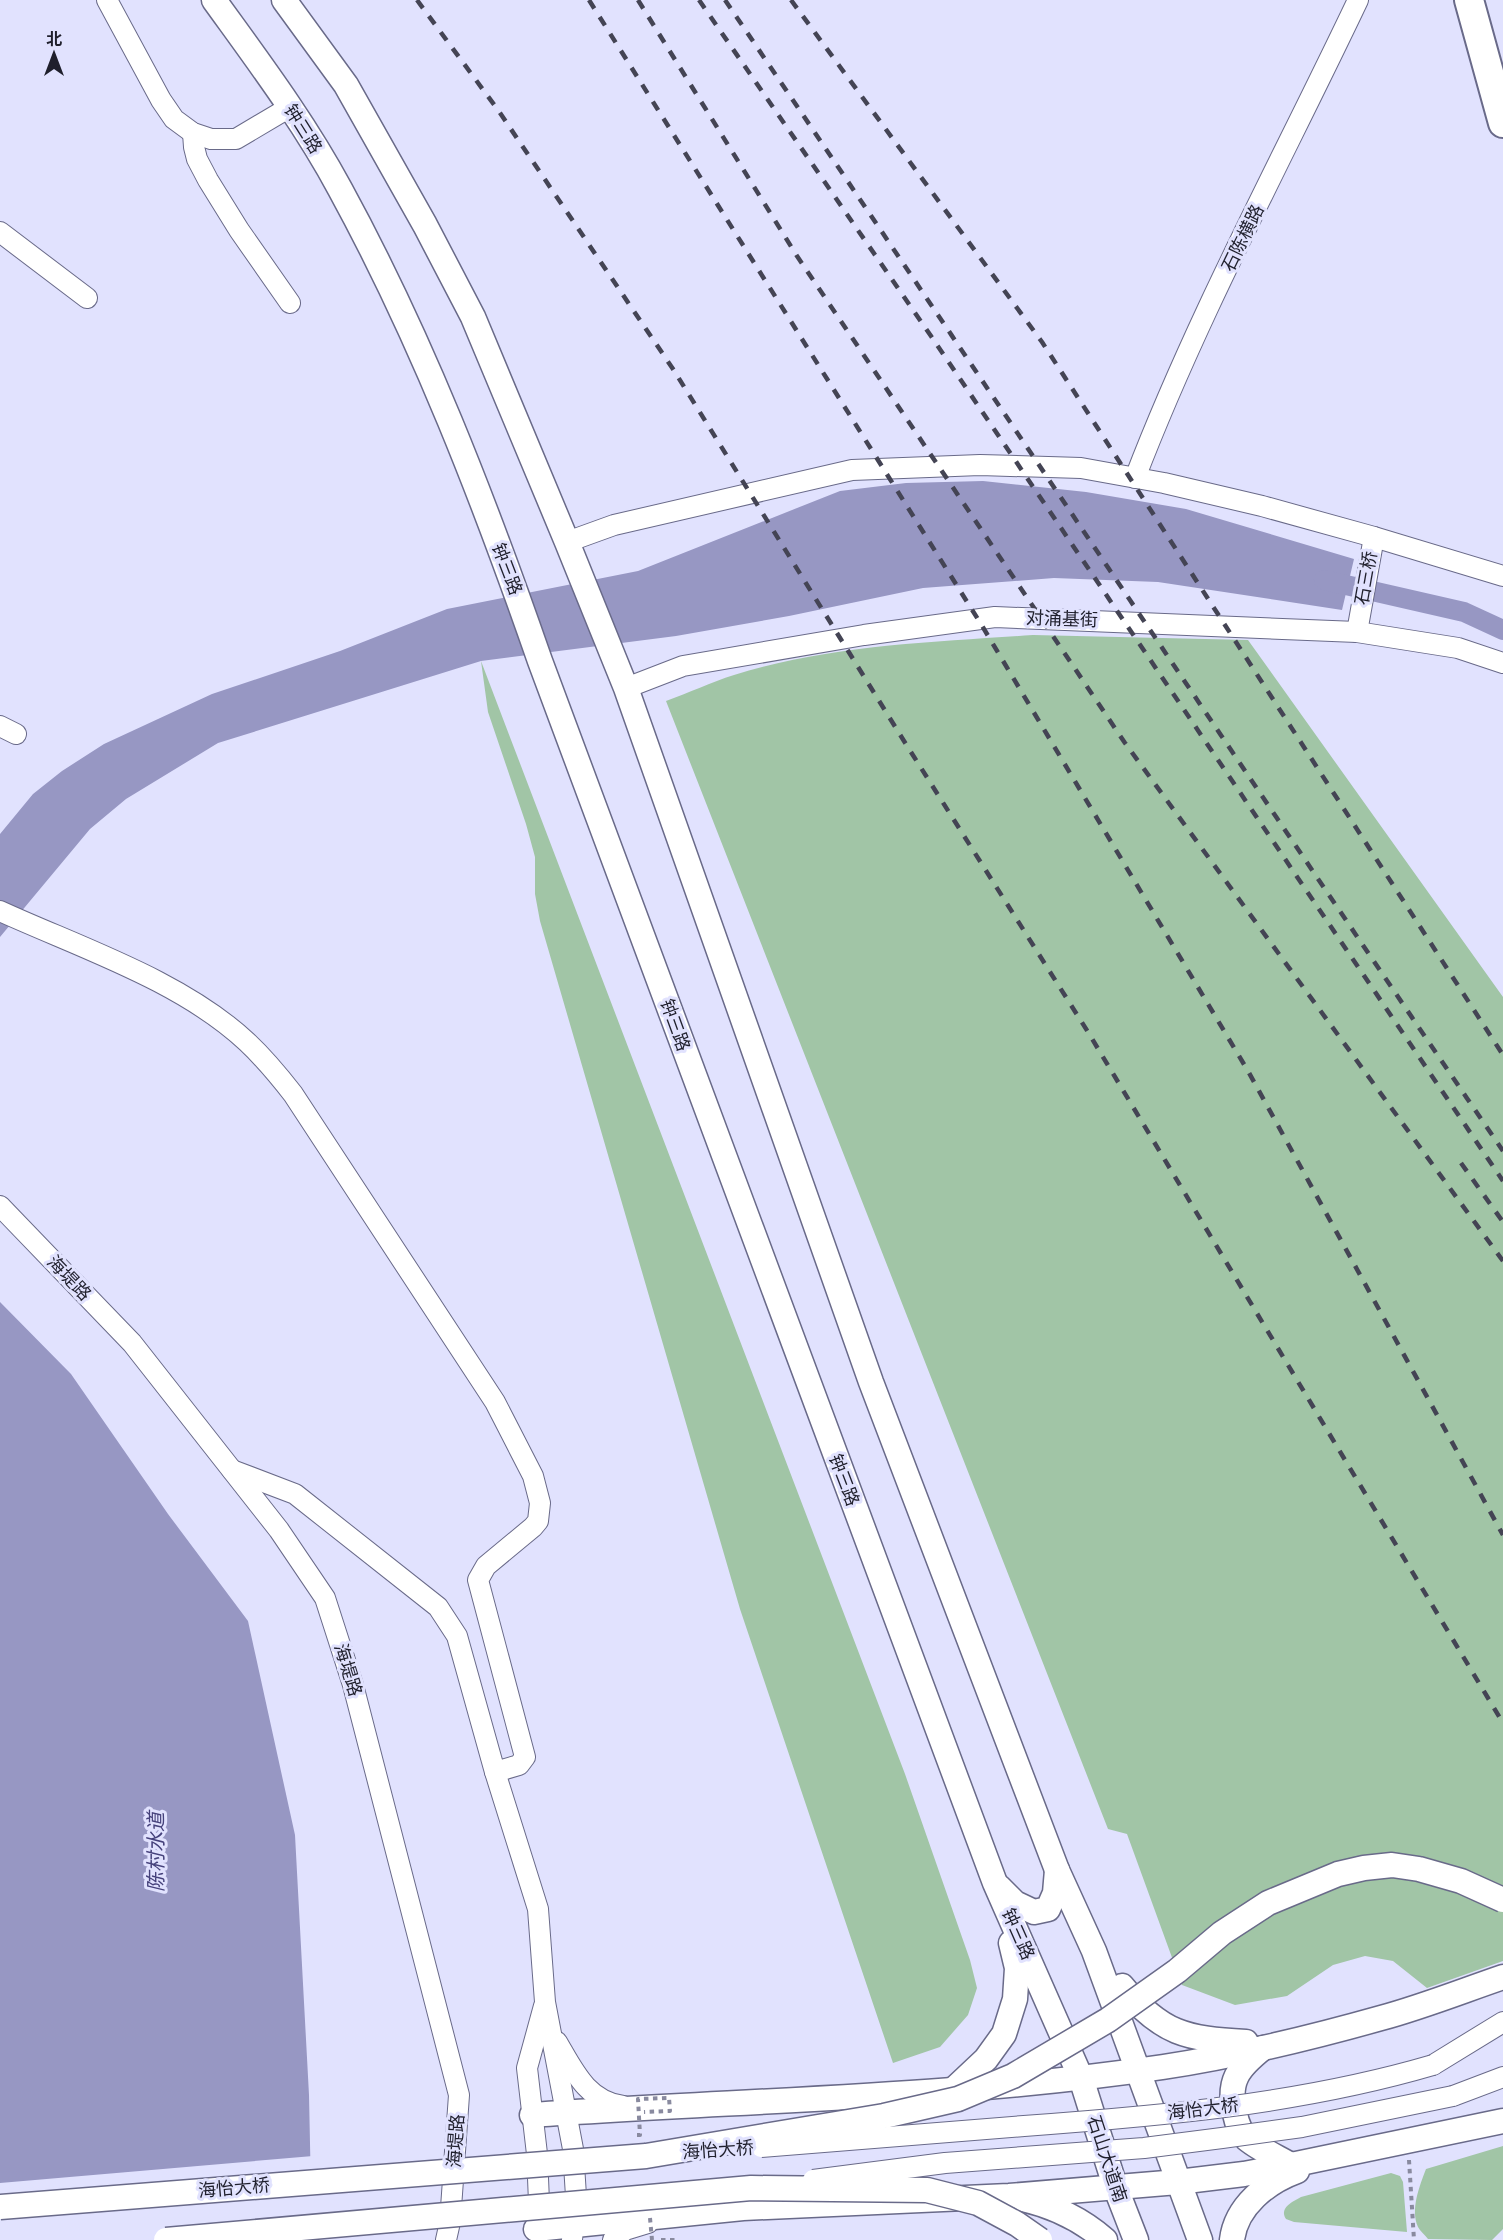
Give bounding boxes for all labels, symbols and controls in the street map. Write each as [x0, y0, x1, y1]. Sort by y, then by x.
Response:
north arrow [24, 24, 84, 84]
text: 北 [46, 28, 62, 50]
street label: 钟三路 [279, 99, 328, 158]
street label: 石陈横路 [1216, 200, 1269, 275]
street label: 钟三路 [487, 539, 529, 598]
street label: 石三桥 [1349, 549, 1382, 606]
street label: 对涌基街 [1026, 605, 1098, 631]
street label: 钟三路 [655, 995, 696, 1054]
street label: 海堤路 [42, 1250, 97, 1305]
street label: 钟三路 [824, 1450, 866, 1509]
street label: 海堤路 [330, 1640, 368, 1699]
water label: 陈村水道 [142, 1809, 169, 1892]
street label: 钟三路 [997, 1904, 1041, 1963]
street label: 海怡大桥 [1166, 2092, 1240, 2124]
street label: 石山大道南 [1083, 2112, 1133, 2205]
street label: 海堤路 [441, 2113, 469, 2169]
street label: 海怡大桥 [681, 2135, 755, 2163]
street label: 海怡大桥 [197, 2172, 271, 2202]

